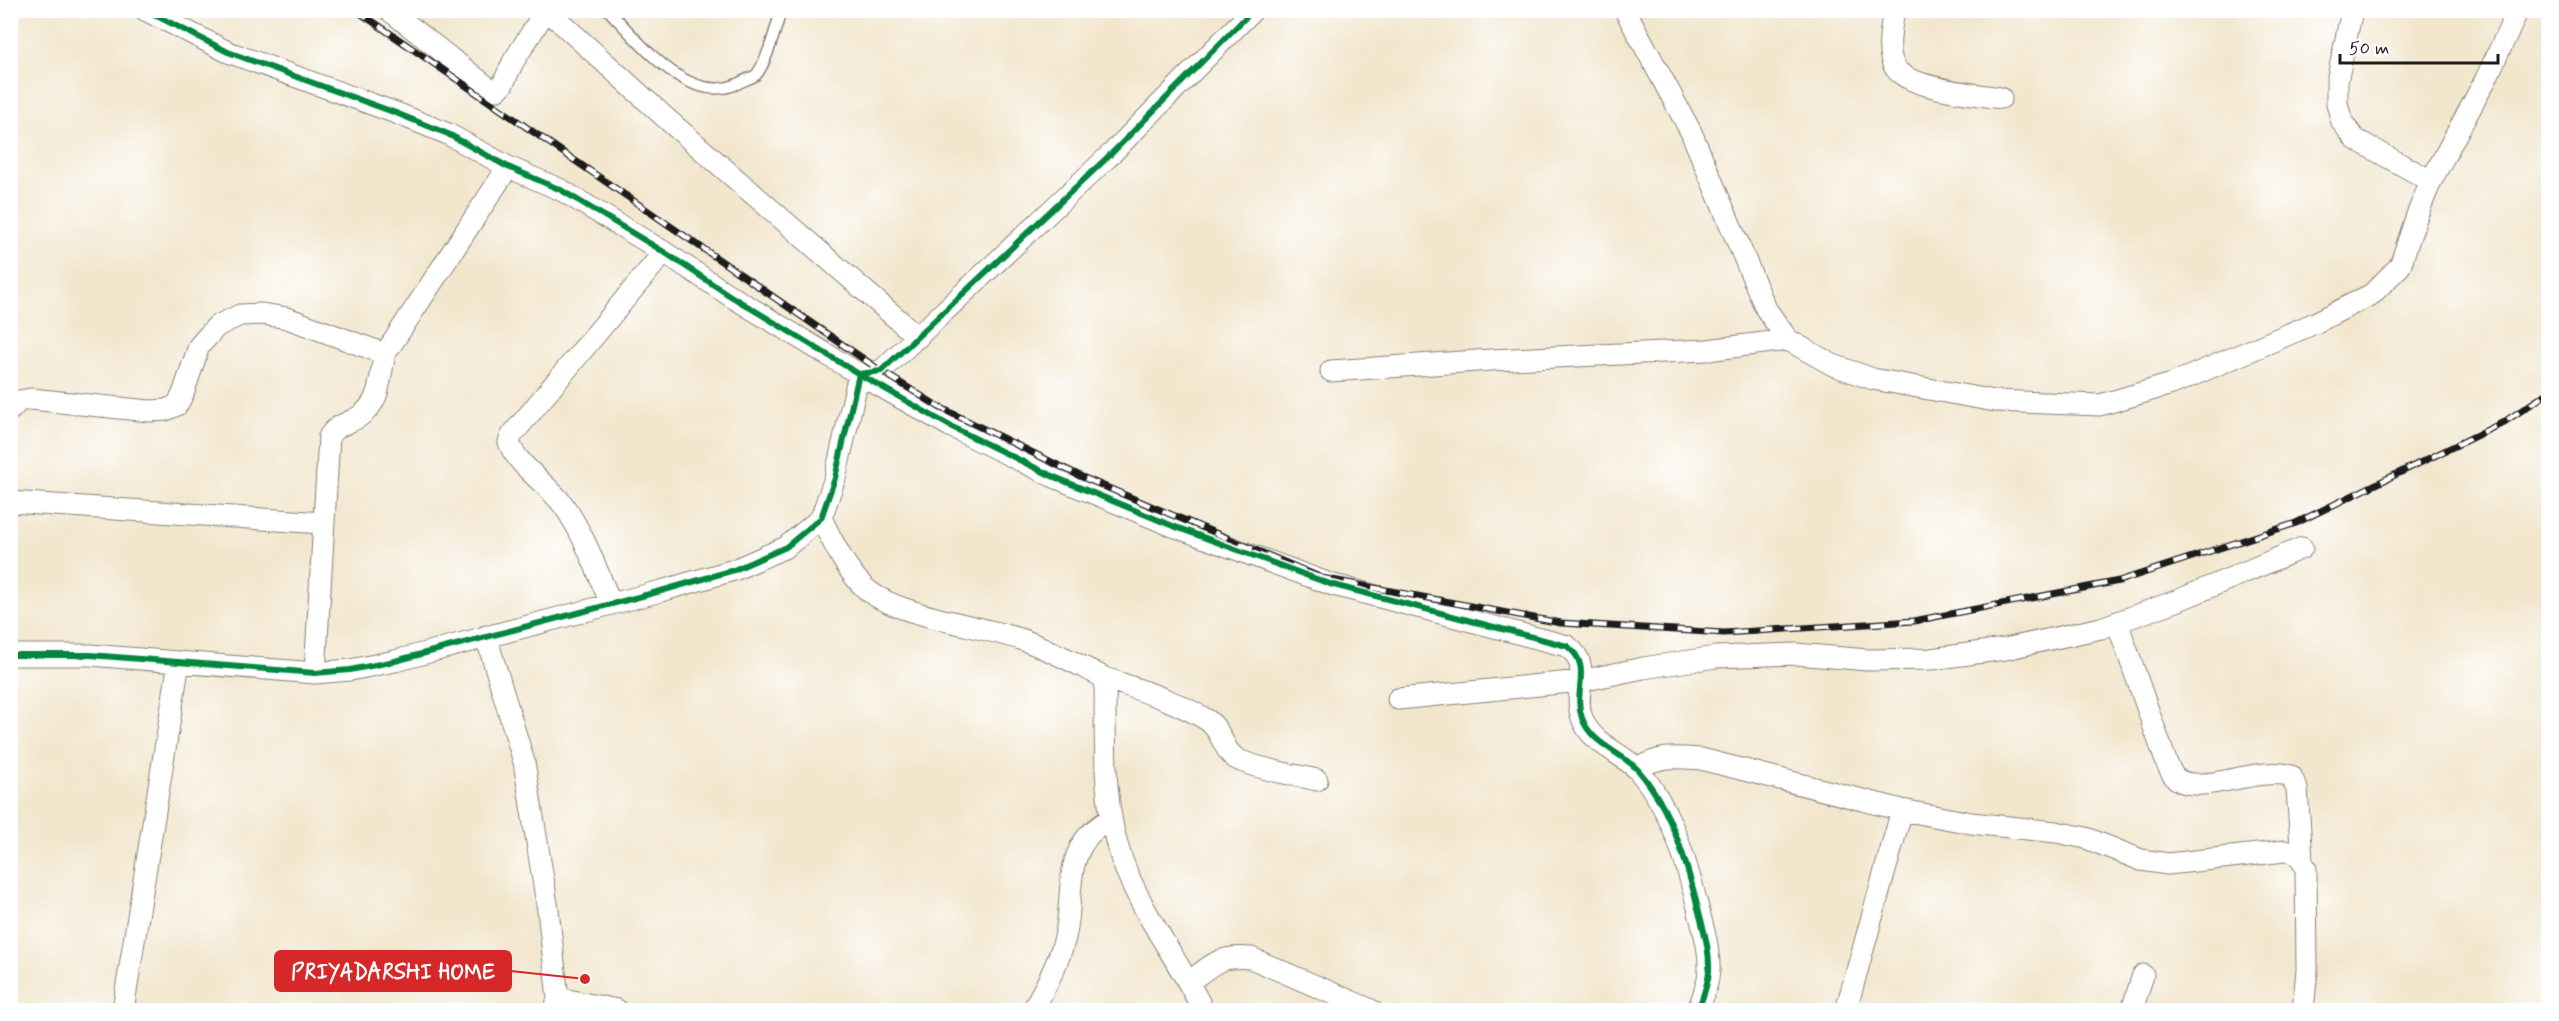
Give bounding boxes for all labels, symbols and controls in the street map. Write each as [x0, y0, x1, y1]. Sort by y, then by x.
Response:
scale bar [2340, 27, 2498, 65]
text: 50 m [2349, 37, 2389, 61]
callout: PRIYADARSHI HOME [275, 951, 511, 991]
text: PRIYADARSHI HOME [291, 959, 495, 987]

